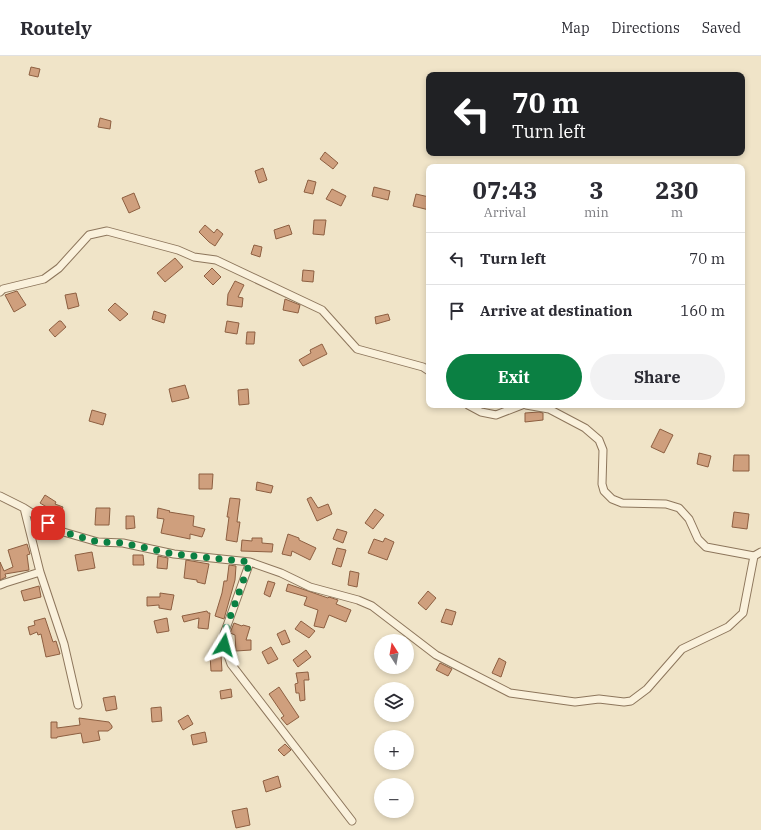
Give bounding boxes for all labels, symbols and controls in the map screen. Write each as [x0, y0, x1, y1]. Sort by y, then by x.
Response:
text: Routely [20, 16, 92, 40]
text: Map [561, 19, 590, 37]
text: Directions [612, 19, 680, 37]
text: Saved [702, 19, 741, 37]
text: 70 m [512, 84, 579, 121]
icon: left [446, 88, 498, 140]
text: Turn left [512, 120, 586, 143]
text: 07:43 [473, 174, 537, 206]
text: 3 [589, 174, 604, 206]
text: 230 [655, 174, 698, 206]
text: Arrival [484, 204, 526, 221]
text: min [584, 204, 609, 221]
text: m [671, 204, 683, 221]
icon: left [446, 248, 468, 270]
text: Turn left [480, 249, 546, 268]
text: 70 m [689, 249, 725, 268]
icon: arrive [446, 300, 468, 322]
text: Arrive at destination [480, 301, 632, 320]
text: 160 m [680, 301, 725, 320]
button: Exit [446, 354, 582, 400]
button: Share [590, 354, 725, 400]
pin [31, 506, 65, 540]
icon: arrive [37, 512, 59, 534]
position arrow [203, 624, 245, 666]
north arrow [374, 634, 414, 674]
map controls [374, 634, 414, 818]
button: layers [374, 682, 414, 722]
button: + [374, 730, 414, 770]
button: − [374, 778, 414, 818]

